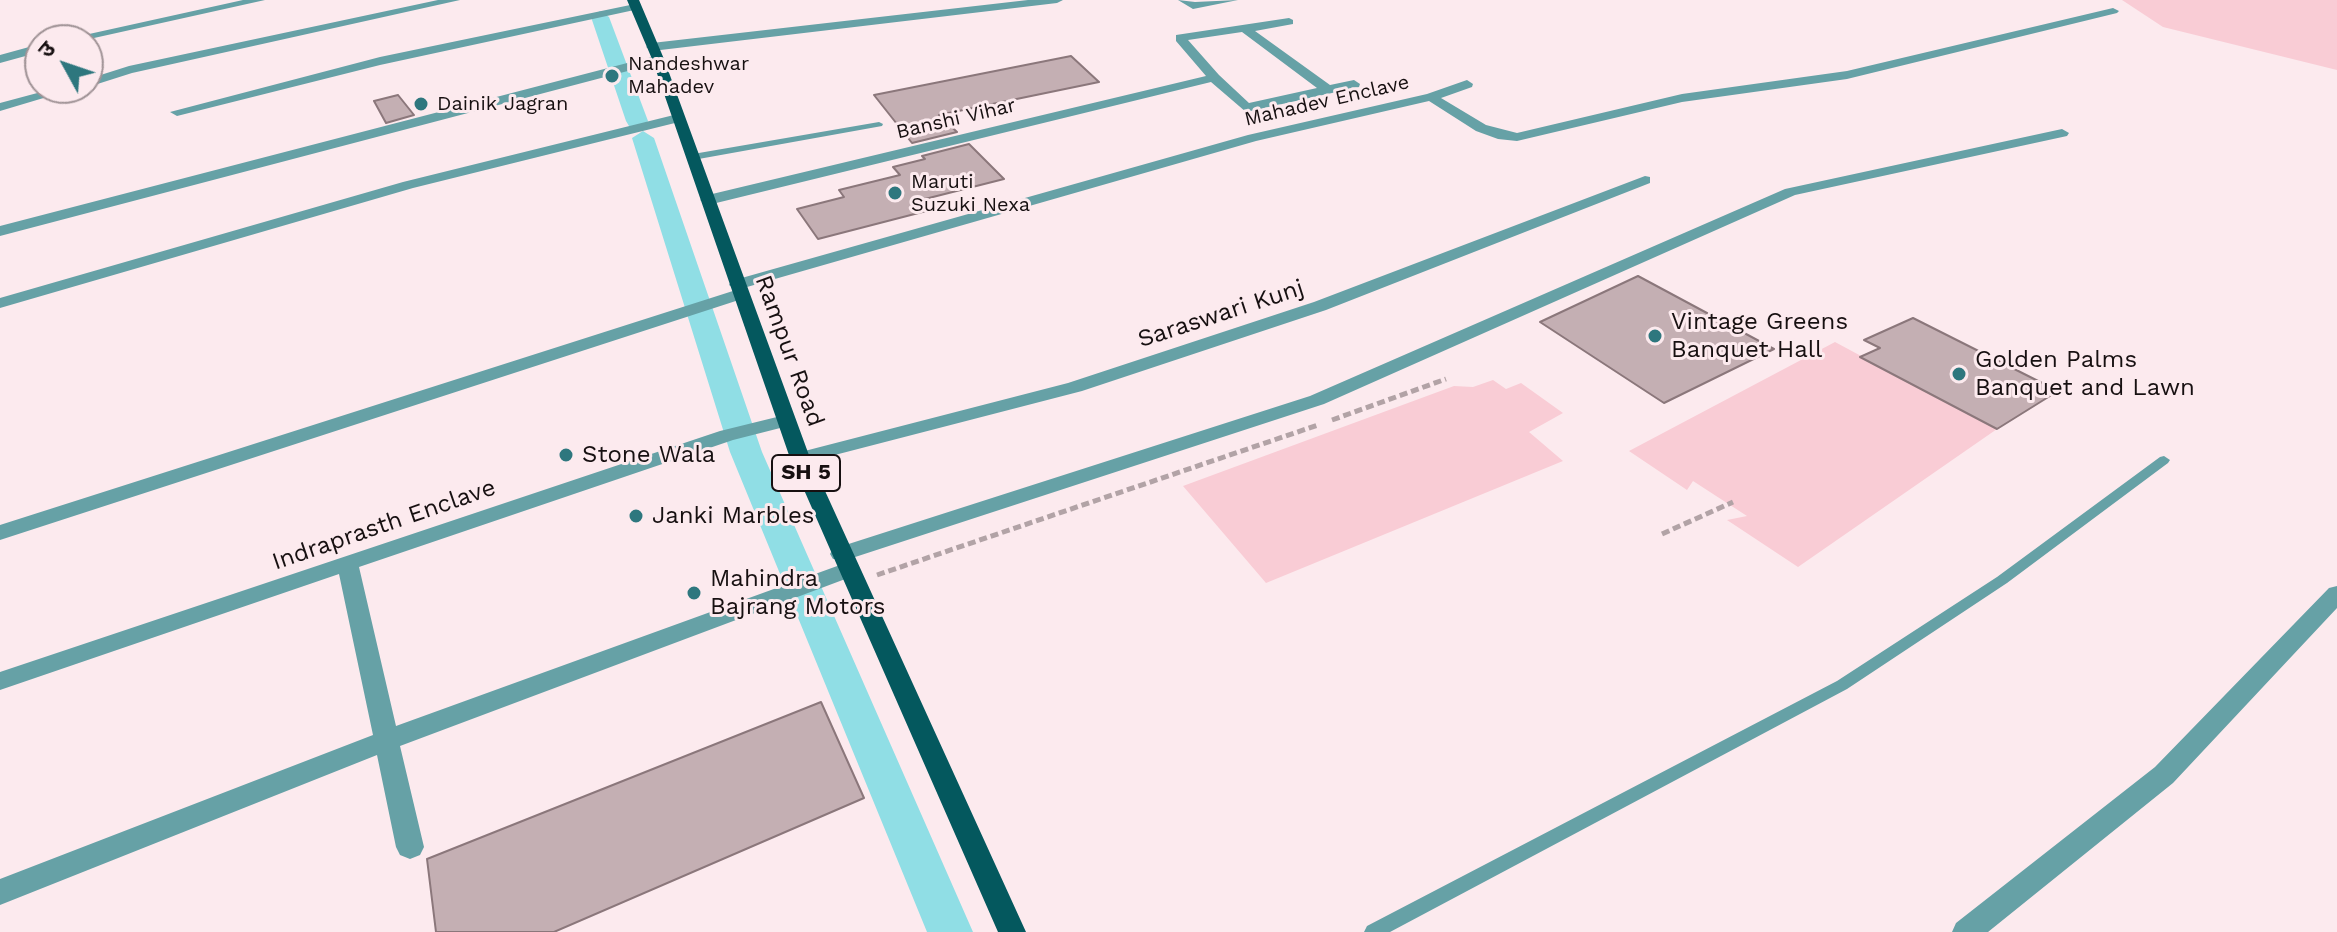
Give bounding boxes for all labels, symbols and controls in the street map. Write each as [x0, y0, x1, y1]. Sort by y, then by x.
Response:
north arrow [24, 24, 104, 104]
text: उ [33, 37, 60, 63]
place label: Nandeshwar Mahadev [628, 52, 749, 99]
marker: Nandeshwar Mahadev [603, 67, 621, 85]
street label: Mahadev Enclave [1242, 70, 1412, 132]
place label: Dainik Jagran [437, 92, 568, 116]
street label: Banshi Vihar [894, 94, 1018, 144]
marker: Dainik Jagran [412, 95, 430, 113]
place label: Maruti Suzuki Nexa [911, 170, 1030, 217]
marker: Maruti Suzuki Nexa [886, 184, 904, 202]
street label: Rampur Road [748, 271, 830, 431]
street label: Saraswari Kunj [1134, 274, 1308, 354]
place label: Vintage Greens Banquet Hall [1671, 308, 1848, 364]
marker: Vintage Greens Banquet Hall [1646, 327, 1664, 345]
place label: Golden Palms Banquet and Lawn [1975, 346, 2195, 402]
marker: Golden Palms Banquet and Lawn [1950, 365, 1968, 383]
place label: Stone Wala [582, 441, 715, 469]
marker: Stone Wala [557, 446, 575, 464]
road number: SH 5 [772, 455, 840, 491]
street label: Indraprasth Enclave [269, 473, 499, 577]
place label: Janki Marbles [652, 502, 814, 530]
marker: Janki Marbles [627, 507, 645, 525]
place label: Mahindra Bajrang Motors [710, 565, 885, 621]
marker: Mahindra Bajrang Motors [685, 584, 703, 602]

